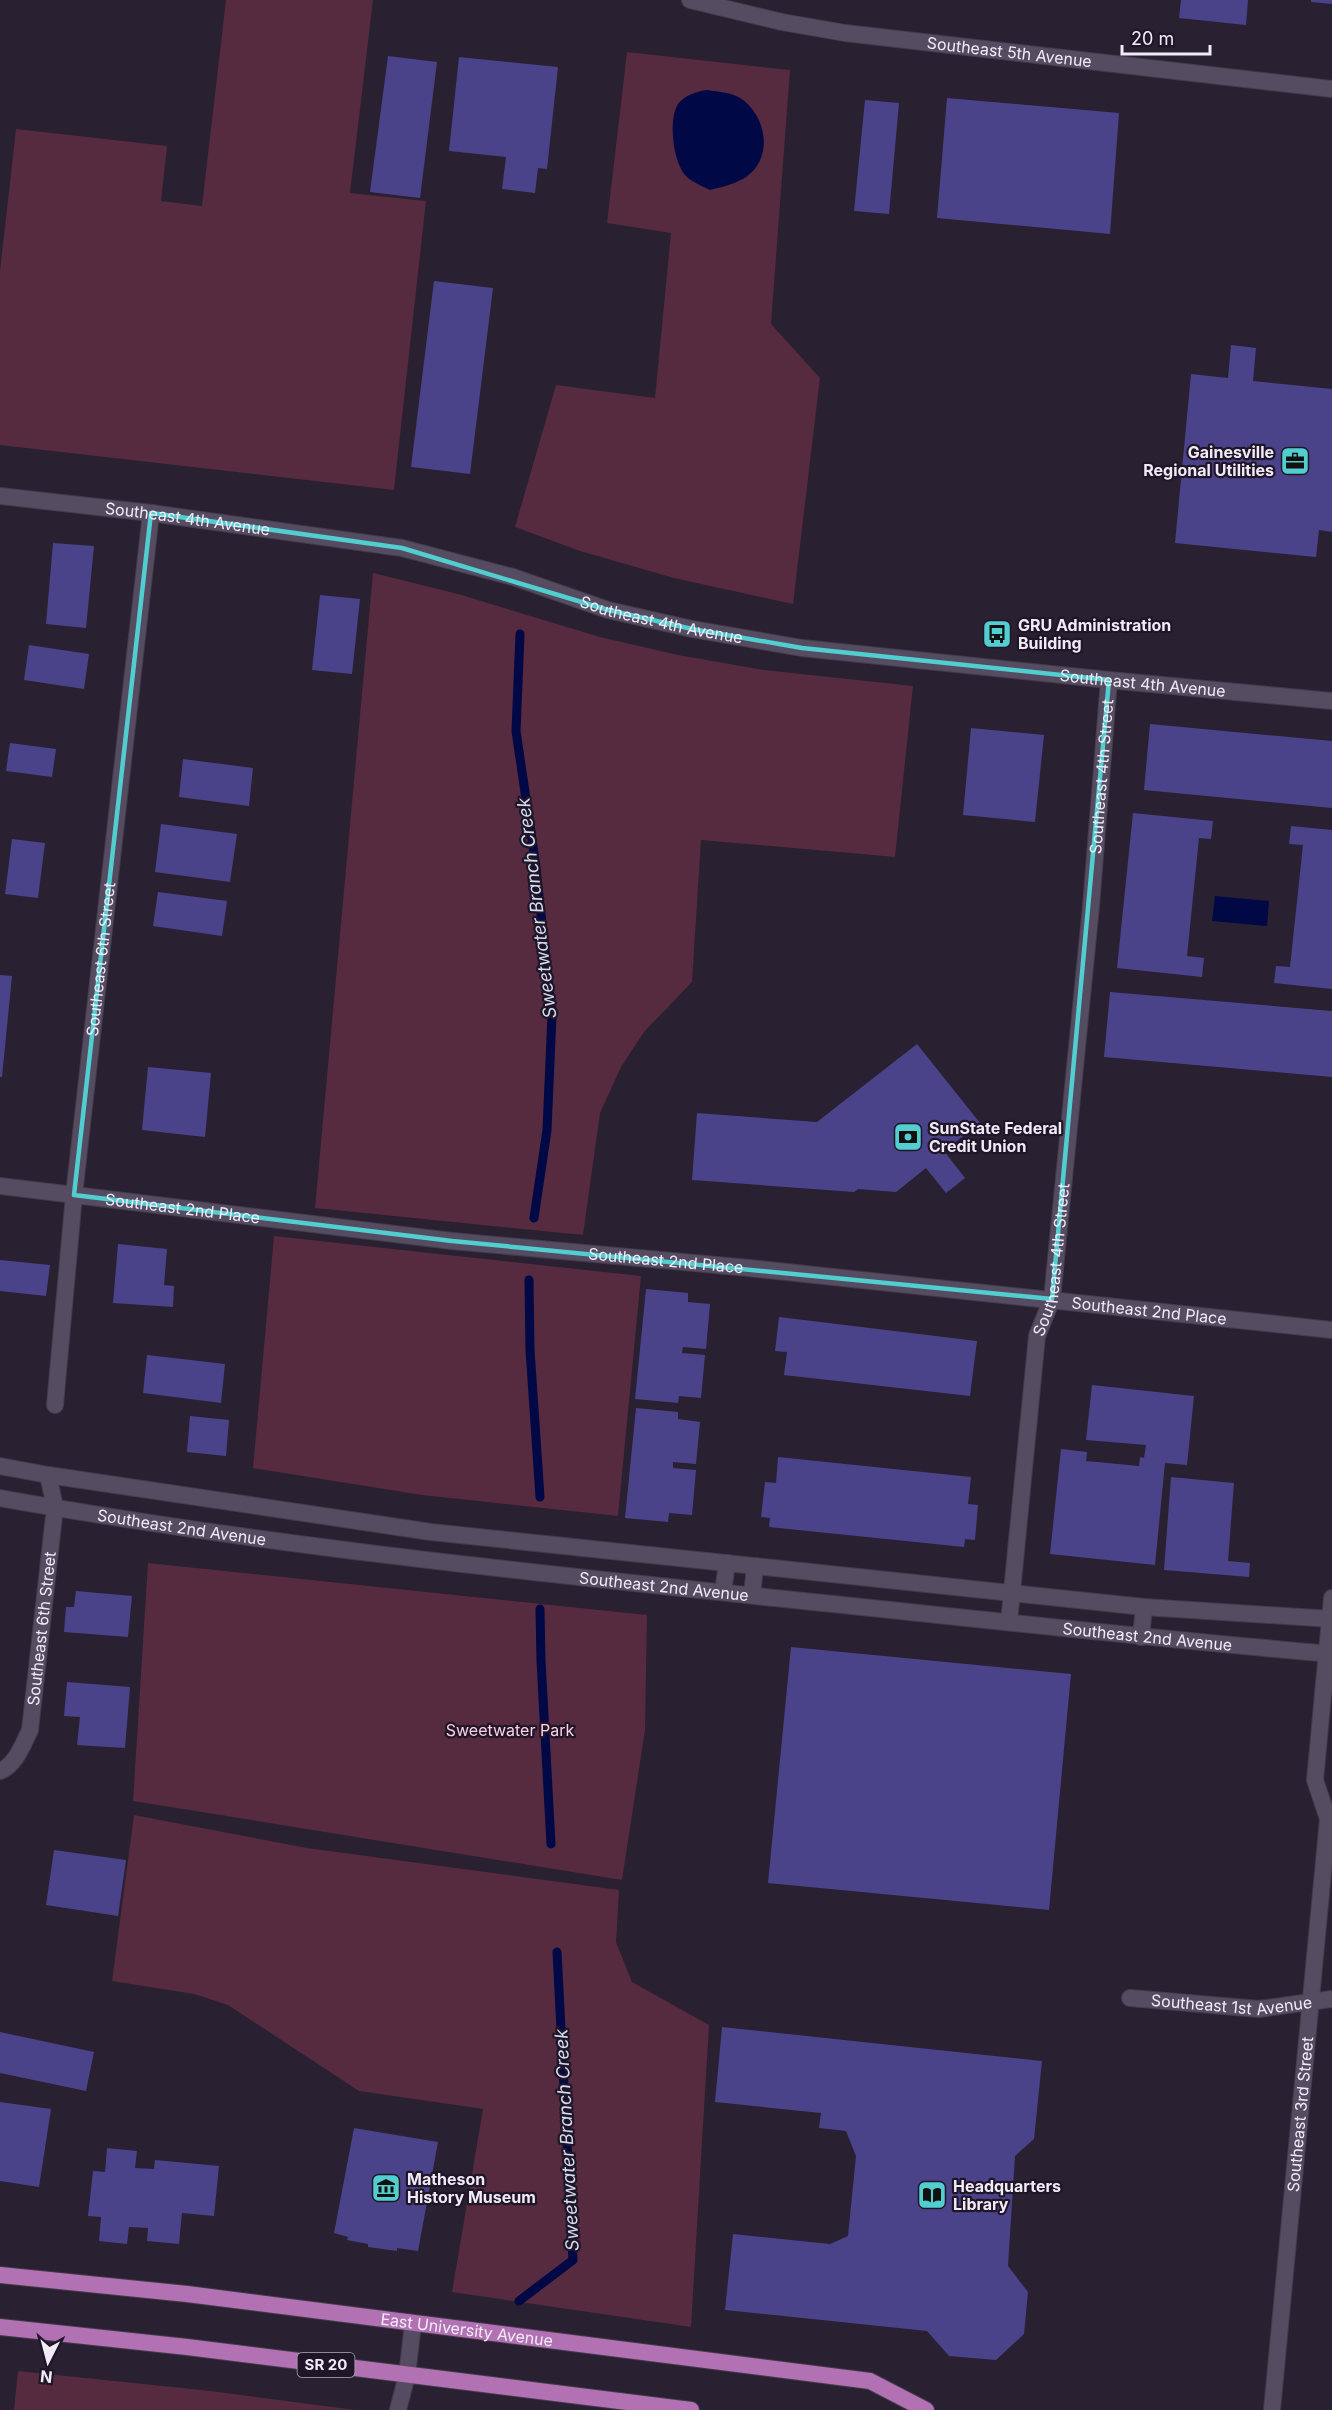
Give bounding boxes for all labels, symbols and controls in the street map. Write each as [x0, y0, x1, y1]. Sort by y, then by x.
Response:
scale bar [1122, 18, 1210, 56]
text: 20 m [1131, 28, 1174, 49]
street label: Southeast 5th Avenue [926, 32, 1093, 71]
place label: Gainesville Regional Utilities [1143, 442, 1274, 480]
office icon: Gainesville Regional Utilities [1279, 445, 1311, 477]
street label: Southeast 4th Avenue [104, 498, 272, 540]
street label: Southeast 4th Avenue [577, 591, 744, 648]
place label: GRU Administration Building [1018, 615, 1171, 653]
bus stop icon: GRU Administration Building [981, 618, 1013, 650]
street label: Southeast 4th Avenue [1059, 665, 1227, 701]
street label: Southeast 4th Street [1085, 698, 1117, 855]
water label: Sweetwater Branch Creek [512, 795, 560, 1020]
street label: Southeast 6th Street [82, 881, 119, 1037]
place label: SunState Federal Credit Union [929, 1118, 1062, 1156]
bank icon: SunState Federal Credit Union [892, 1121, 924, 1153]
street label: Southeast 4th Street [1028, 1182, 1073, 1339]
street label: Southeast 2nd Place [104, 1189, 261, 1228]
street label: Southeast 2nd Place [587, 1243, 744, 1277]
street label: Southeast 2nd Place [1071, 1292, 1228, 1329]
street label: Southeast 2nd Avenue [96, 1505, 267, 1549]
street label: Southeast 6th Street [23, 1551, 60, 1707]
street label: Southeast 2nd Avenue [578, 1567, 750, 1605]
street label: Southeast 2nd Avenue [1062, 1618, 1233, 1655]
park label: Sweetwater Park [446, 1720, 574, 1740]
street label: Southeast 1st Avenue [1150, 1990, 1313, 2019]
water label: Sweetwater Branch Creek [550, 2027, 583, 2252]
street label: Southeast 3rd Street [1283, 2036, 1317, 2193]
place label: Matheson History Museum [407, 2169, 536, 2207]
museum icon: Matheson History Museum [370, 2172, 402, 2204]
place label: Headquarters Library [953, 2176, 1061, 2214]
library icon: Headquarters Library [916, 2179, 948, 2211]
street label: East University Avenue [379, 2309, 554, 2351]
north arrow [18, 2332, 78, 2392]
road number: SR 20 [298, 2353, 354, 2377]
text: N [39, 2366, 54, 2388]

